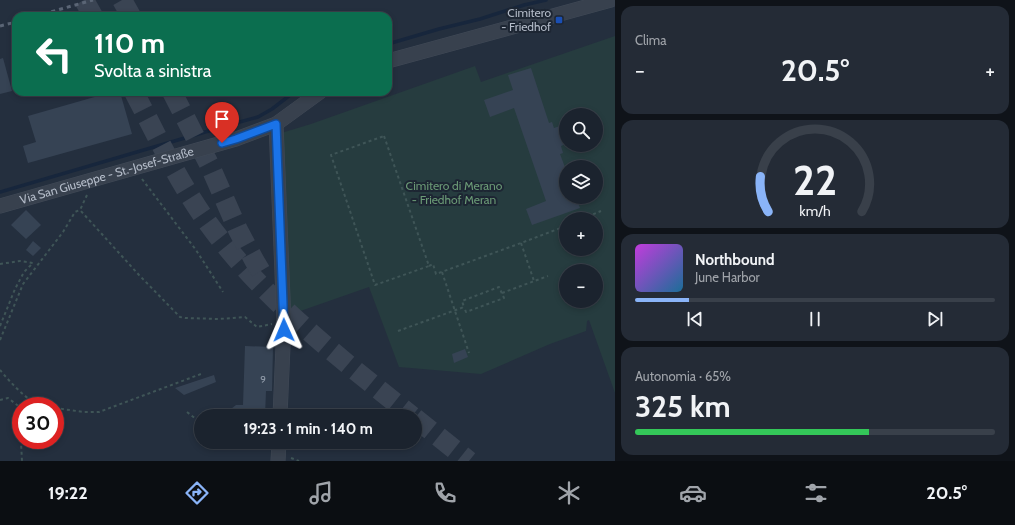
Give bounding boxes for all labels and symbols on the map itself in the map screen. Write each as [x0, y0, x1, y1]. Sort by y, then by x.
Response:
place label: Cimitero - Friedhof [501, 5, 551, 34]
marker: Cimitero - Friedhof [554, 15, 564, 25]
pin [205, 102, 239, 143]
street label: Via San Giuseppe - St.-Josef-Straße [18, 143, 195, 207]
park label: Cimitero di Merano - Friedhof Meran [406, 178, 503, 207]
position arrow [263, 309, 305, 351]
house number: 9 [260, 373, 266, 386]
speed limit sign: 30 [12, 397, 64, 449]

